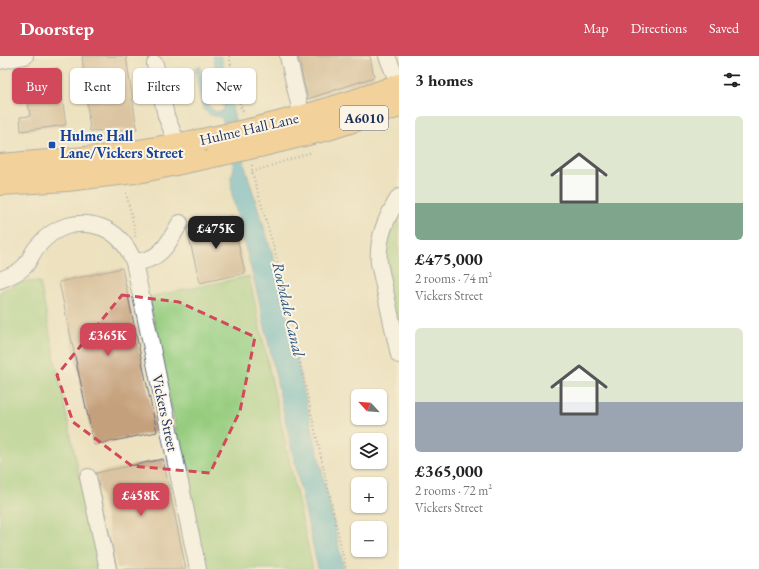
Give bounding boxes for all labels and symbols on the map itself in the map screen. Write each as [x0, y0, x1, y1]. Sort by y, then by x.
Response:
road number: A6010 [340, 106, 388, 130]
street label: Hulme Hall Lane [198, 108, 300, 149]
place label: Hulme Hall Lane/Vickers Street [60, 126, 184, 162]
marker: Hulme Hall Lane/Vickers Street [47, 140, 57, 150]
pin: £475K [188, 216, 244, 250]
water label: Rochdale Canal [267, 260, 310, 359]
pin: £365K [80, 323, 136, 357]
street label: Vickers Street [148, 373, 183, 453]
north arrow [351, 389, 387, 425]
pin: £458K [113, 483, 169, 517]

